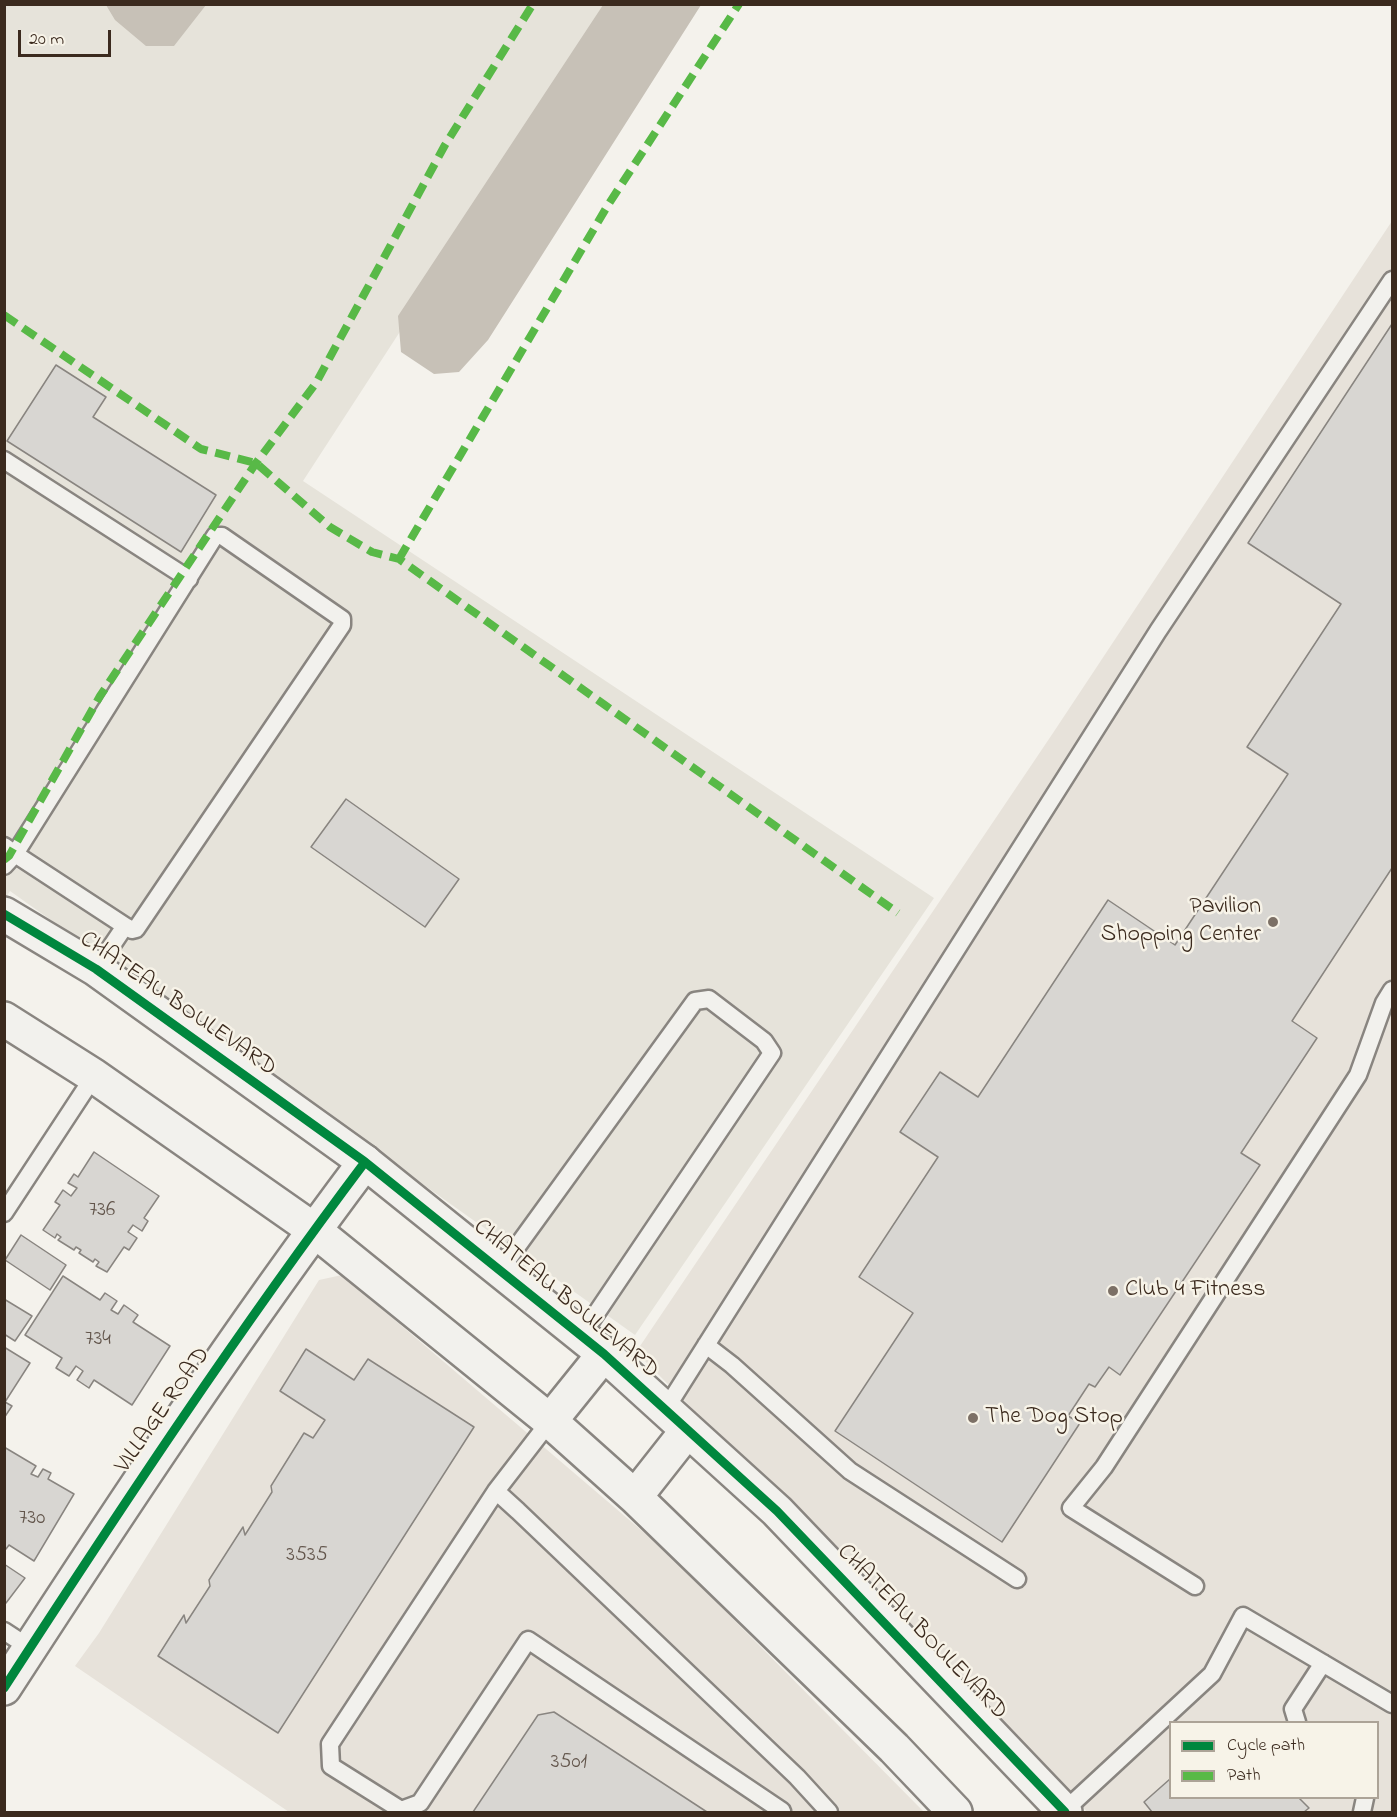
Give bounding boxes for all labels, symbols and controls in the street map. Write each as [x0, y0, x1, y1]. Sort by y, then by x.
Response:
scale bar [21, 18, 114, 56]
text: 20 m [29, 27, 64, 53]
place label: Pavilion Shopping Center [1101, 894, 1261, 950]
marker: Pavilion Shopping Center [1266, 915, 1280, 929]
street label: CHATEAU BOULEVARD [73, 926, 281, 1084]
house number: 736 [89, 1199, 115, 1225]
street label: CHATEAU BOULEVARD [466, 1214, 664, 1386]
place label: Club 4 Fitness [1125, 1277, 1265, 1305]
marker: Club 4 Fitness [1106, 1284, 1120, 1298]
house number: 734 [85, 1328, 111, 1354]
street label: VILLAGE ROAD [110, 1343, 218, 1479]
place label: The Dog Stop [985, 1404, 1123, 1432]
marker: The Dog Stop [966, 1411, 980, 1425]
house number: 730 [19, 1507, 45, 1533]
street label: CHATEAU BOULEVARD [829, 1539, 1013, 1727]
house number: 3535 [286, 1544, 328, 1570]
legend [1169, 1721, 1379, 1799]
text: Cycle path [1227, 1733, 1305, 1759]
house number: 3501 [551, 1751, 587, 1777]
text: Path [1227, 1763, 1261, 1789]

